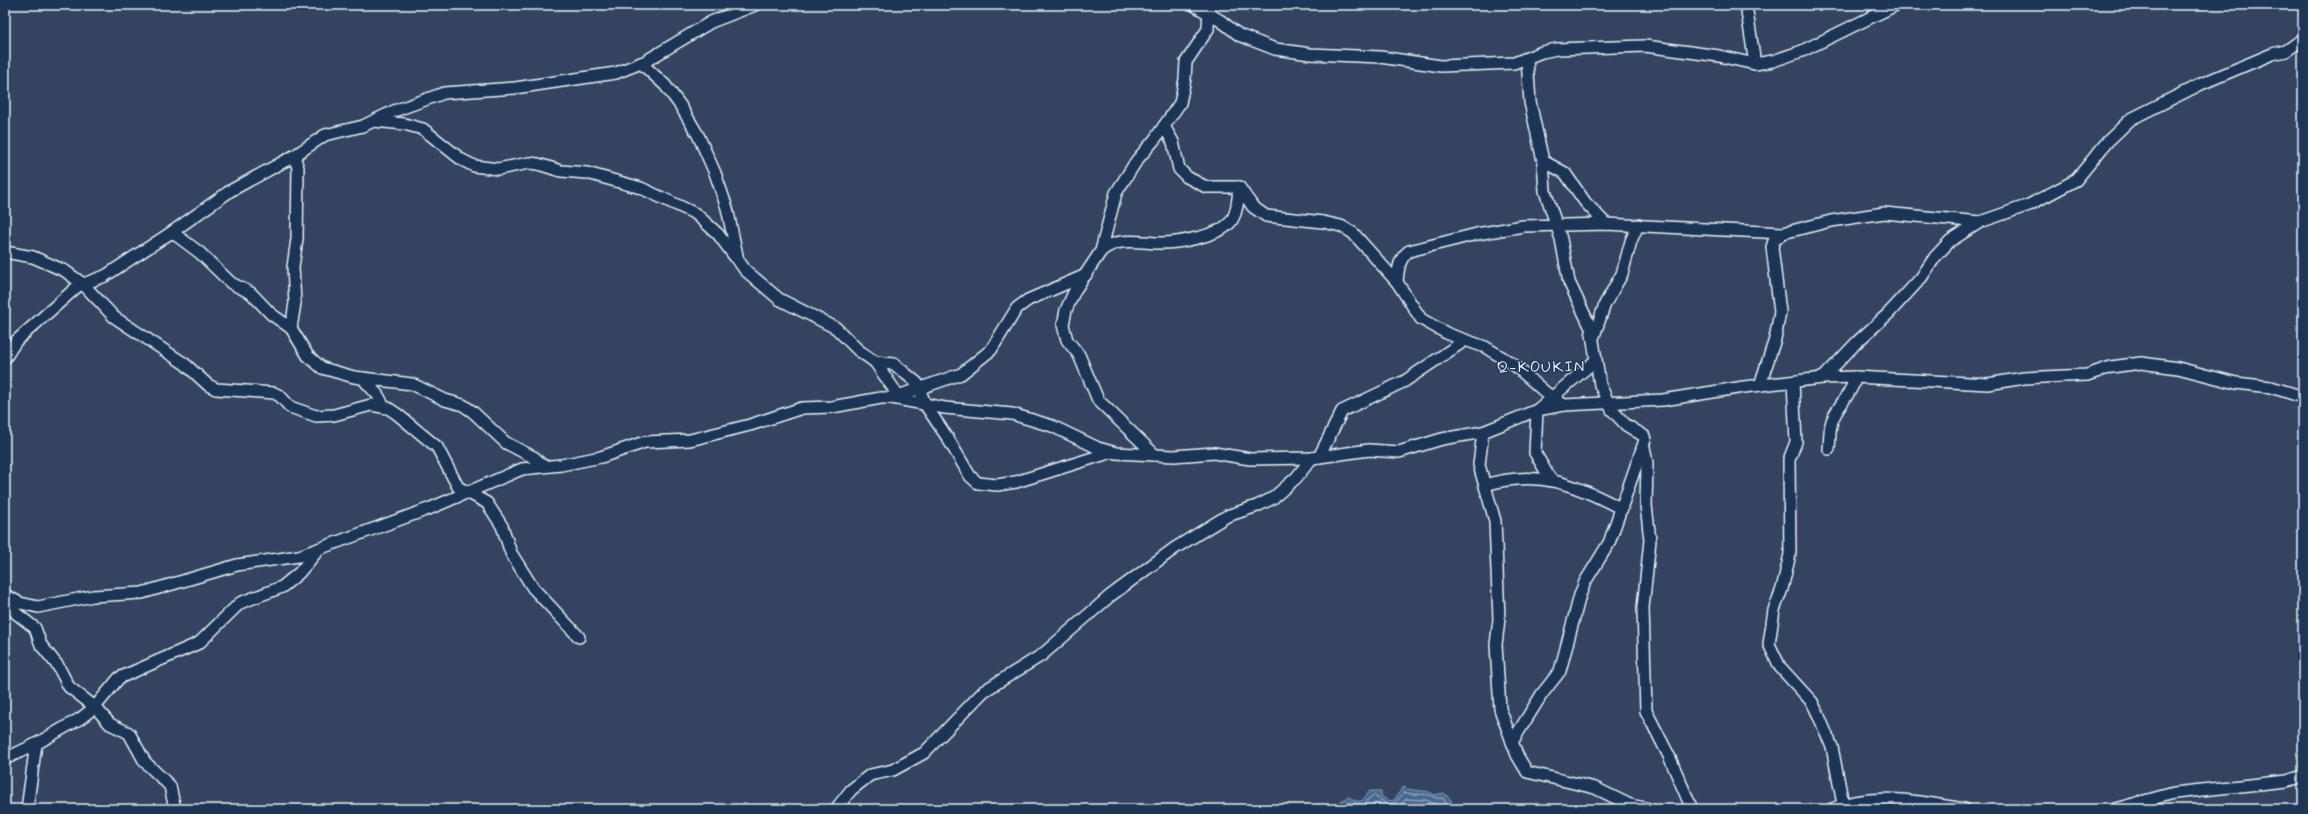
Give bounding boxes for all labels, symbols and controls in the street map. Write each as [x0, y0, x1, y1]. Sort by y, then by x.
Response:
district label: Q-KOUKIN [1496, 357, 1586, 378]

